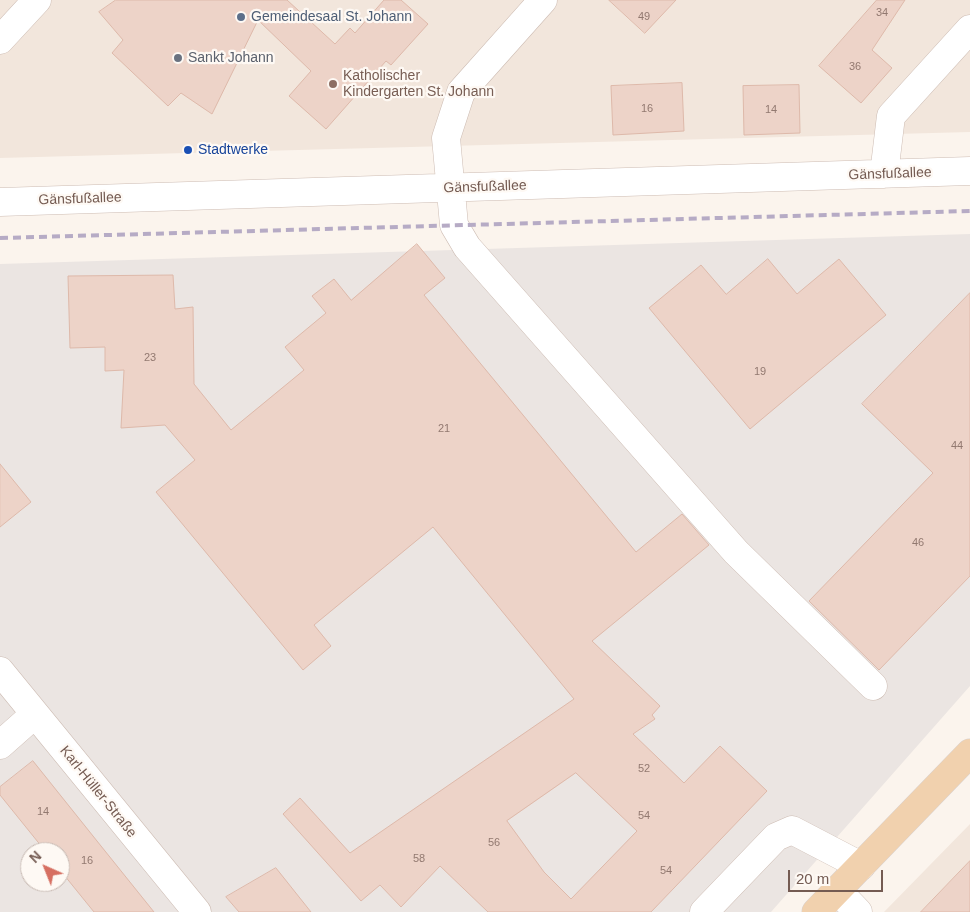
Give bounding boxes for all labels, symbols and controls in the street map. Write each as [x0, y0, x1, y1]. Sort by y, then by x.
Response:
house number: 34 [876, 6, 888, 20]
place label: Gemeindesaal St. Johann [251, 9, 412, 25]
house number: 49 [638, 10, 650, 24]
marker: Gemeindesaal St. Johann [235, 11, 247, 23]
place label: Sankt Johann [188, 50, 274, 66]
marker: Sankt Johann [172, 52, 184, 64]
house number: 36 [849, 60, 861, 74]
place label: Katholischer Kindergarten St. Johann [343, 68, 494, 100]
marker: Katholischer Kindergarten St. Johann [327, 78, 339, 90]
house number: 16 [641, 102, 653, 116]
house number: 14 [765, 103, 777, 117]
place label: Stadtwerke [198, 142, 268, 158]
marker: Stadtwerke [182, 144, 194, 156]
street label: Gänsfußallee [848, 164, 932, 184]
street label: Gänsfußallee [443, 177, 527, 197]
street label: Gänsfußallee [38, 189, 122, 209]
house number: 23 [144, 351, 156, 365]
house number: 19 [754, 365, 766, 379]
house number: 21 [438, 422, 450, 436]
house number: 44 [951, 439, 963, 453]
house number: 46 [912, 536, 924, 550]
street label: Karl-Hüller-Straße [56, 743, 140, 841]
house number: 52 [638, 762, 650, 776]
house number: 14 [37, 805, 49, 819]
house number: 54 [638, 809, 650, 823]
house number: 56 [488, 836, 500, 850]
north arrow [20, 842, 70, 892]
text: N [26, 848, 44, 866]
house number: 58 [413, 852, 425, 866]
house number: 16 [81, 854, 93, 868]
scale bar [790, 860, 885, 892]
house number: 54 [660, 864, 672, 878]
text: 20 m [796, 870, 829, 887]

